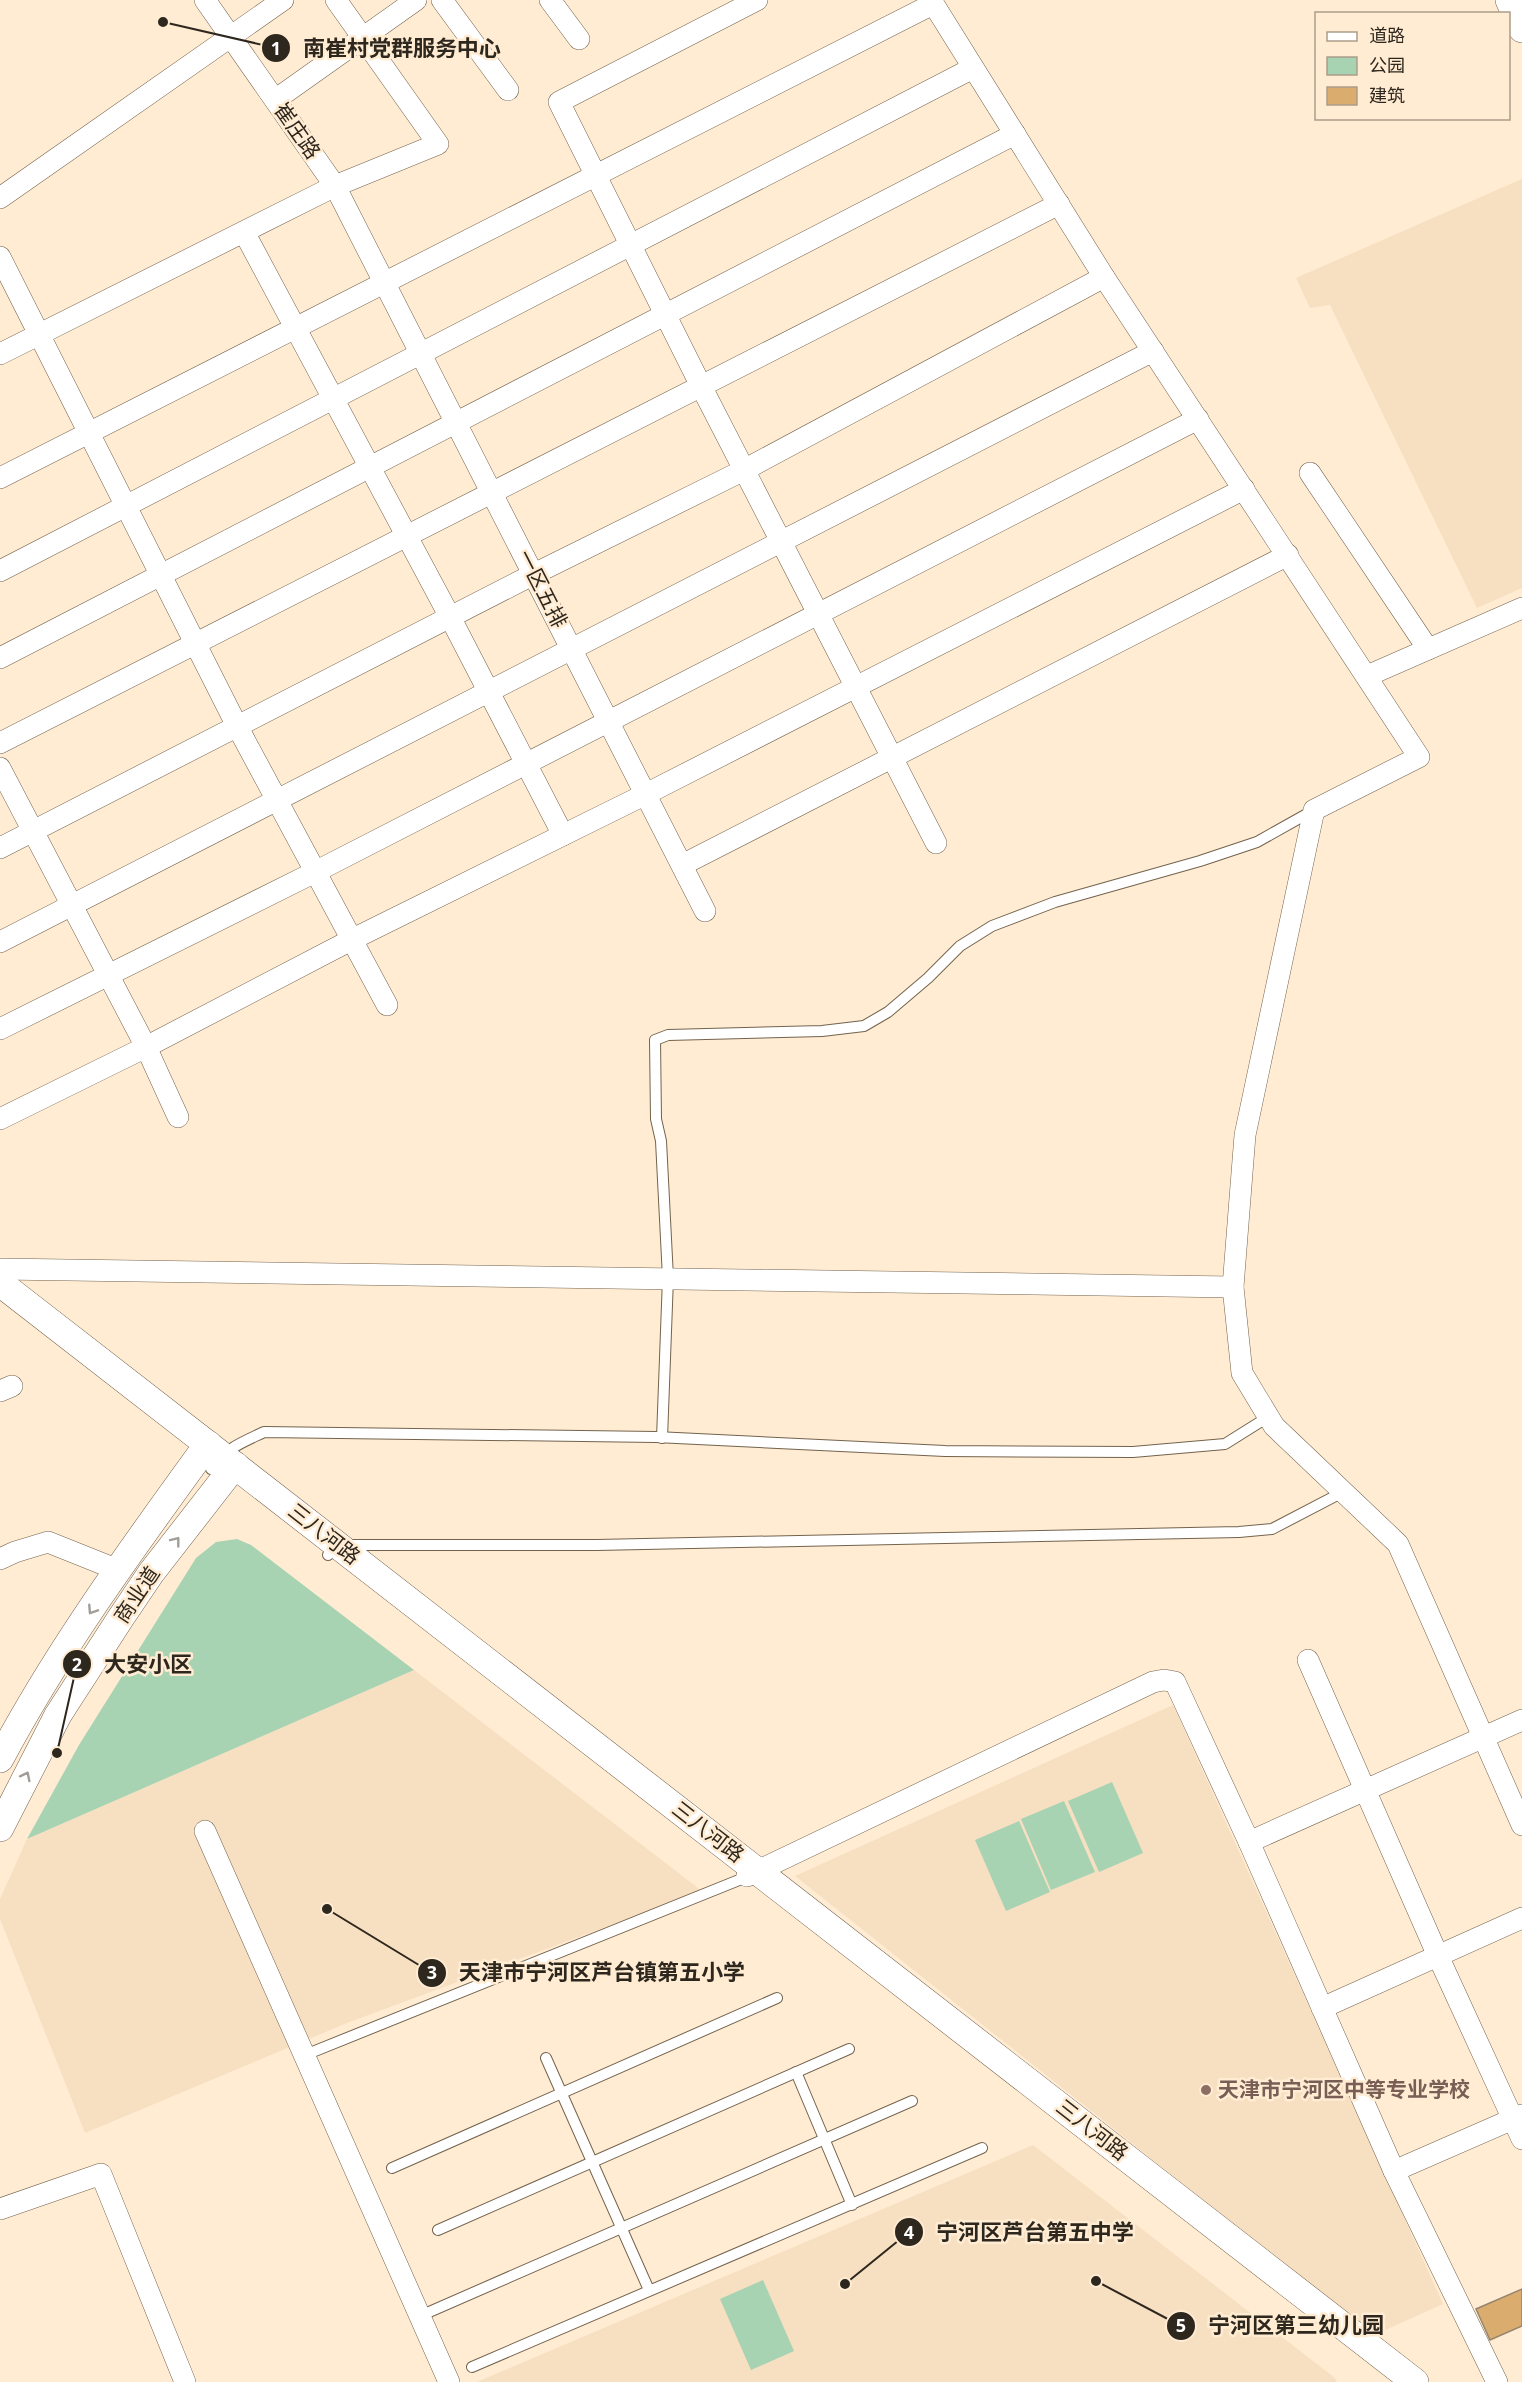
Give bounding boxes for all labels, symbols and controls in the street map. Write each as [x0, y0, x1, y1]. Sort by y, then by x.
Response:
legend [1315, 12, 1510, 120]
text: 道路 [1369, 23, 1405, 47]
callout: 南崔村党群服务中心 [261, 28, 513, 68]
text: 南崔村党群服务中心 [303, 32, 501, 62]
text: 1 [271, 36, 281, 60]
text: 公园 [1369, 53, 1405, 77]
text: 建筑 [1369, 83, 1405, 107]
street label: 崔庄路 [268, 97, 327, 164]
street label: 一区五排 [511, 545, 574, 632]
street label: 三八河路 [283, 1496, 366, 1570]
one-way arrow [168, 1537, 179, 1548]
street label: 商业道 [107, 1560, 165, 1628]
one-way arrow [88, 1603, 99, 1614]
callout: 大安小区 [62, 1644, 204, 1684]
text: 大安小区 [104, 1648, 192, 1678]
text: 2 [72, 1652, 82, 1676]
one-way arrow [19, 1771, 30, 1782]
street label: 三八河路 [667, 1794, 750, 1868]
callout: 天津市宁河区芦台镇第五小学 [417, 1953, 757, 1993]
text: 天津市宁河区芦台镇第五小学 [459, 1956, 745, 1986]
text: 3 [427, 1960, 437, 1984]
place label: 天津市宁河区中等专业学校 [1218, 2075, 1470, 2103]
marker: 天津市宁河区中等专业学校 [1199, 2083, 1213, 2097]
street label: 三八河路 [1051, 2092, 1134, 2166]
callout: 宁河区芦台第五中学 [894, 2212, 1146, 2252]
text: 宁河区芦台第五中学 [936, 2216, 1134, 2246]
text: 4 [904, 2220, 914, 2244]
callout: 宁河区第三幼儿园 [1166, 2306, 1396, 2346]
text: 宁河区第三幼儿园 [1208, 2309, 1384, 2339]
text: 5 [1176, 2313, 1186, 2337]

